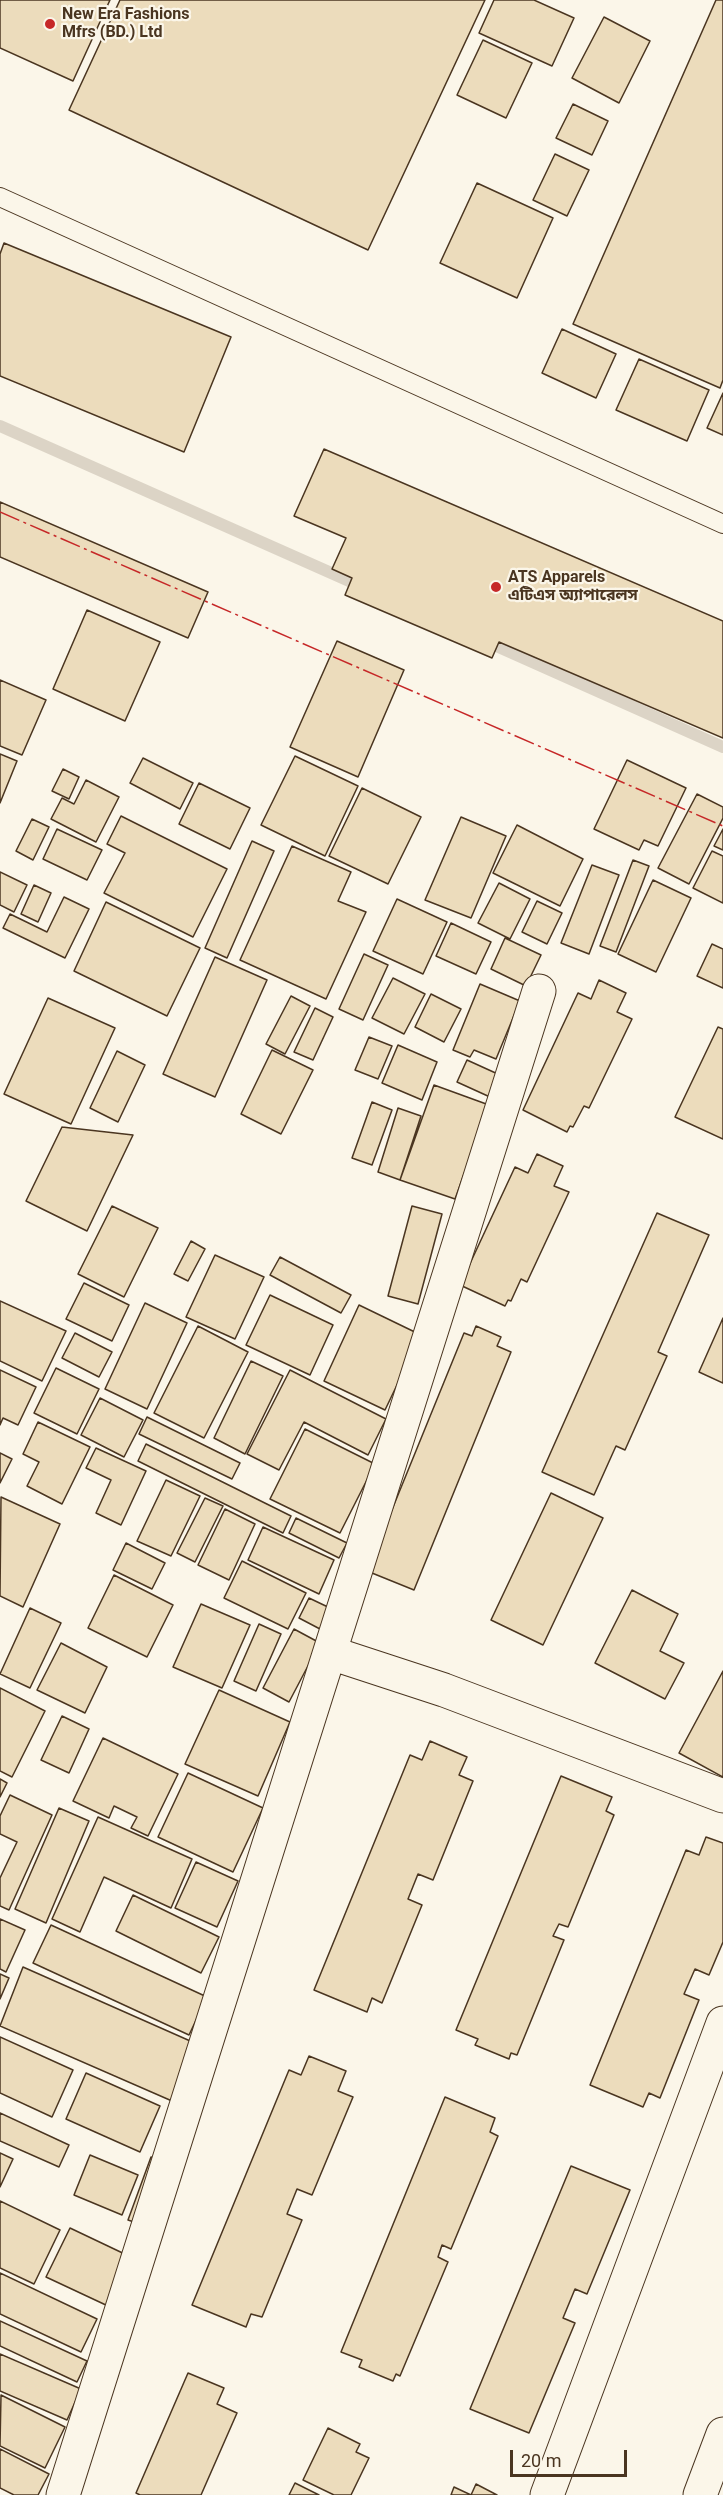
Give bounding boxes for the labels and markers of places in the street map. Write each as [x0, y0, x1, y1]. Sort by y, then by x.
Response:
place label: New Era Fashions Mfrs (BD.) Ltd [62, 5, 190, 43]
marker: New Era Fashions Mfrs (BD.) Ltd [43, 17, 57, 31]
place label: ATS Apparels এটিএস অ্যাপারেলস [508, 568, 638, 606]
marker: ATS Apparels এটিএস অ্যাপারেলস [489, 580, 503, 594]

